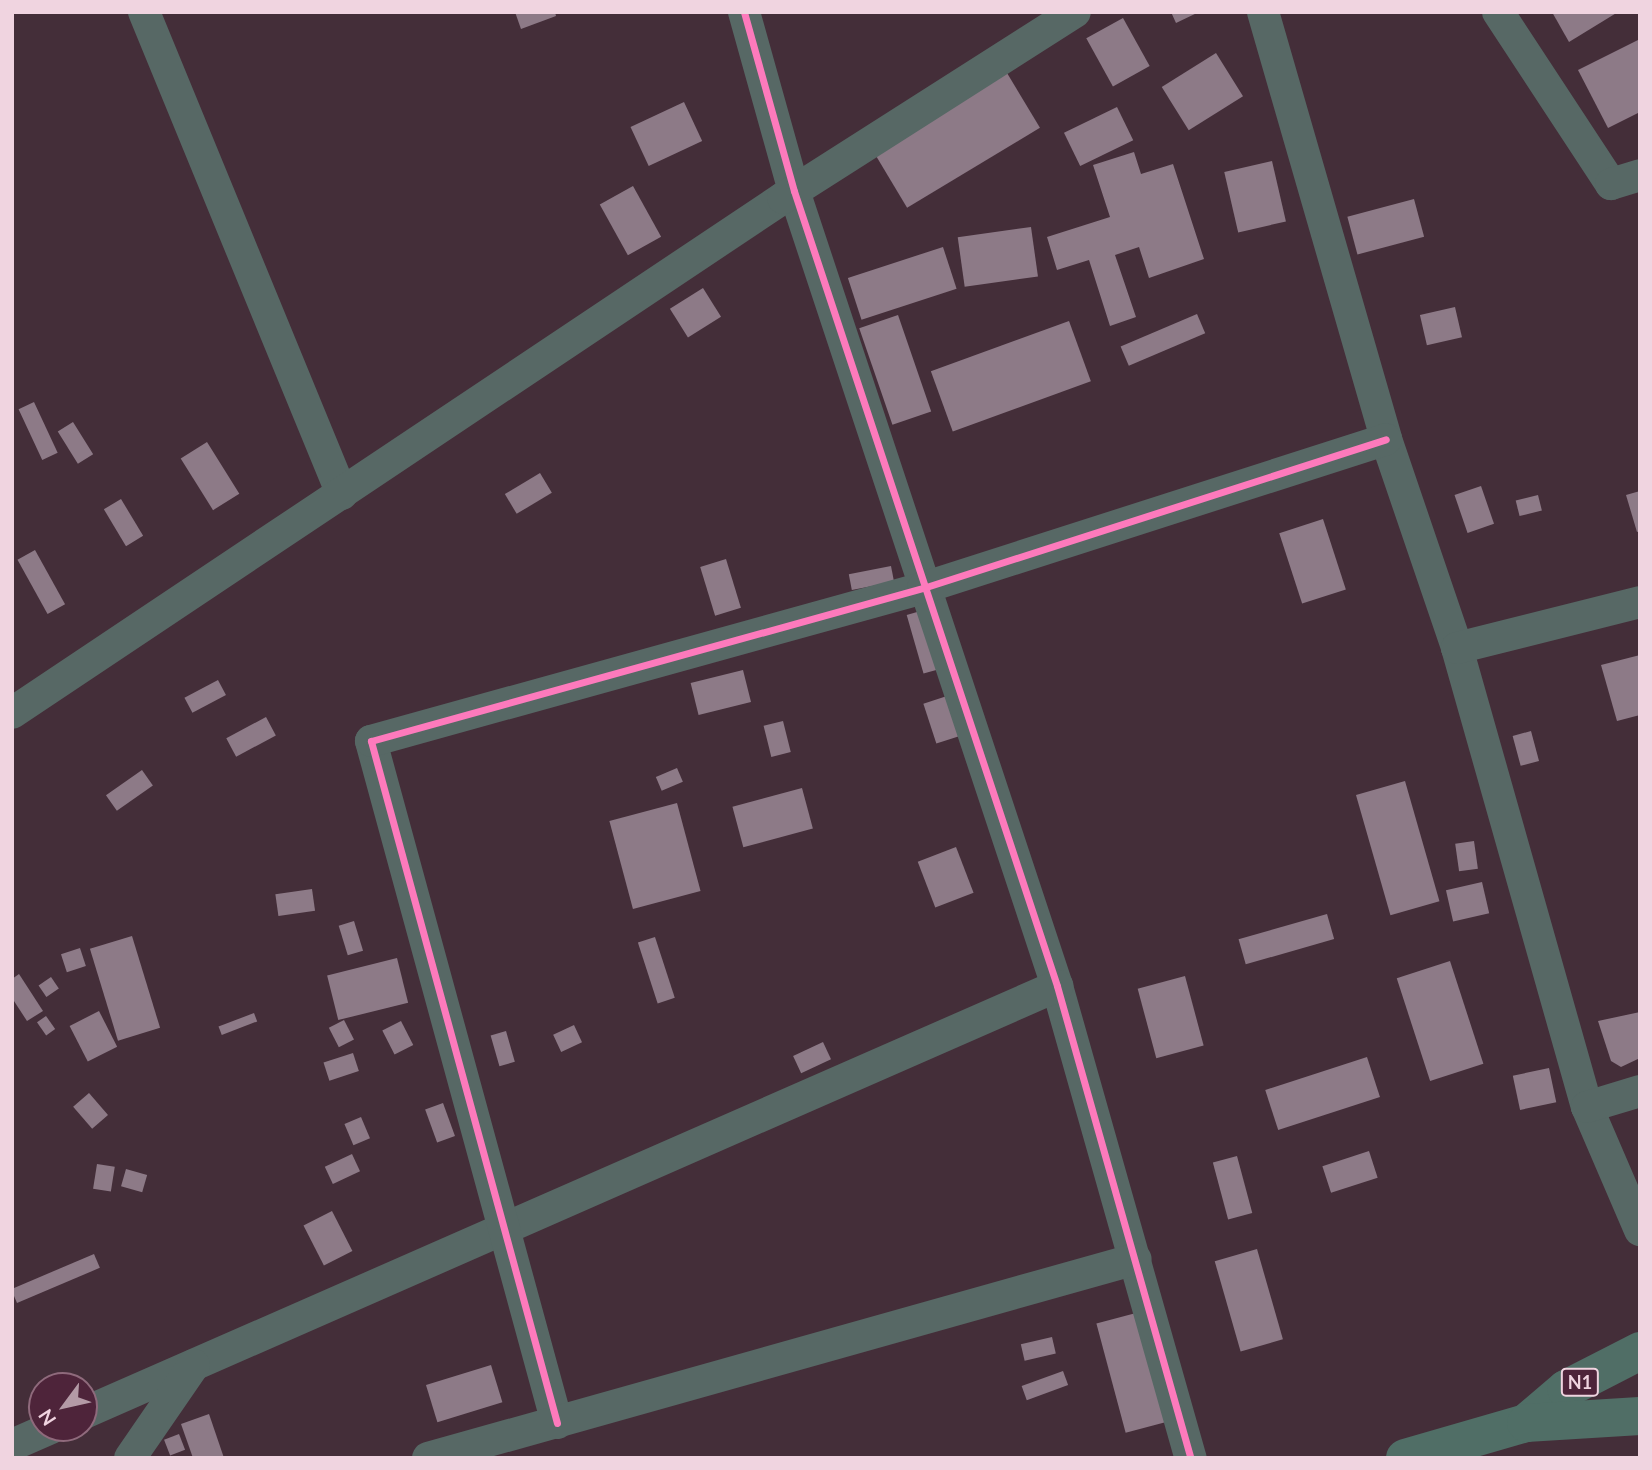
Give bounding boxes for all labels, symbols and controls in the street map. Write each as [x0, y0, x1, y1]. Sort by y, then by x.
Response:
road number: N1 [1561, 1367, 1599, 1396]
north arrow [28, 1372, 98, 1442]
text: N [33, 1405, 60, 1430]

